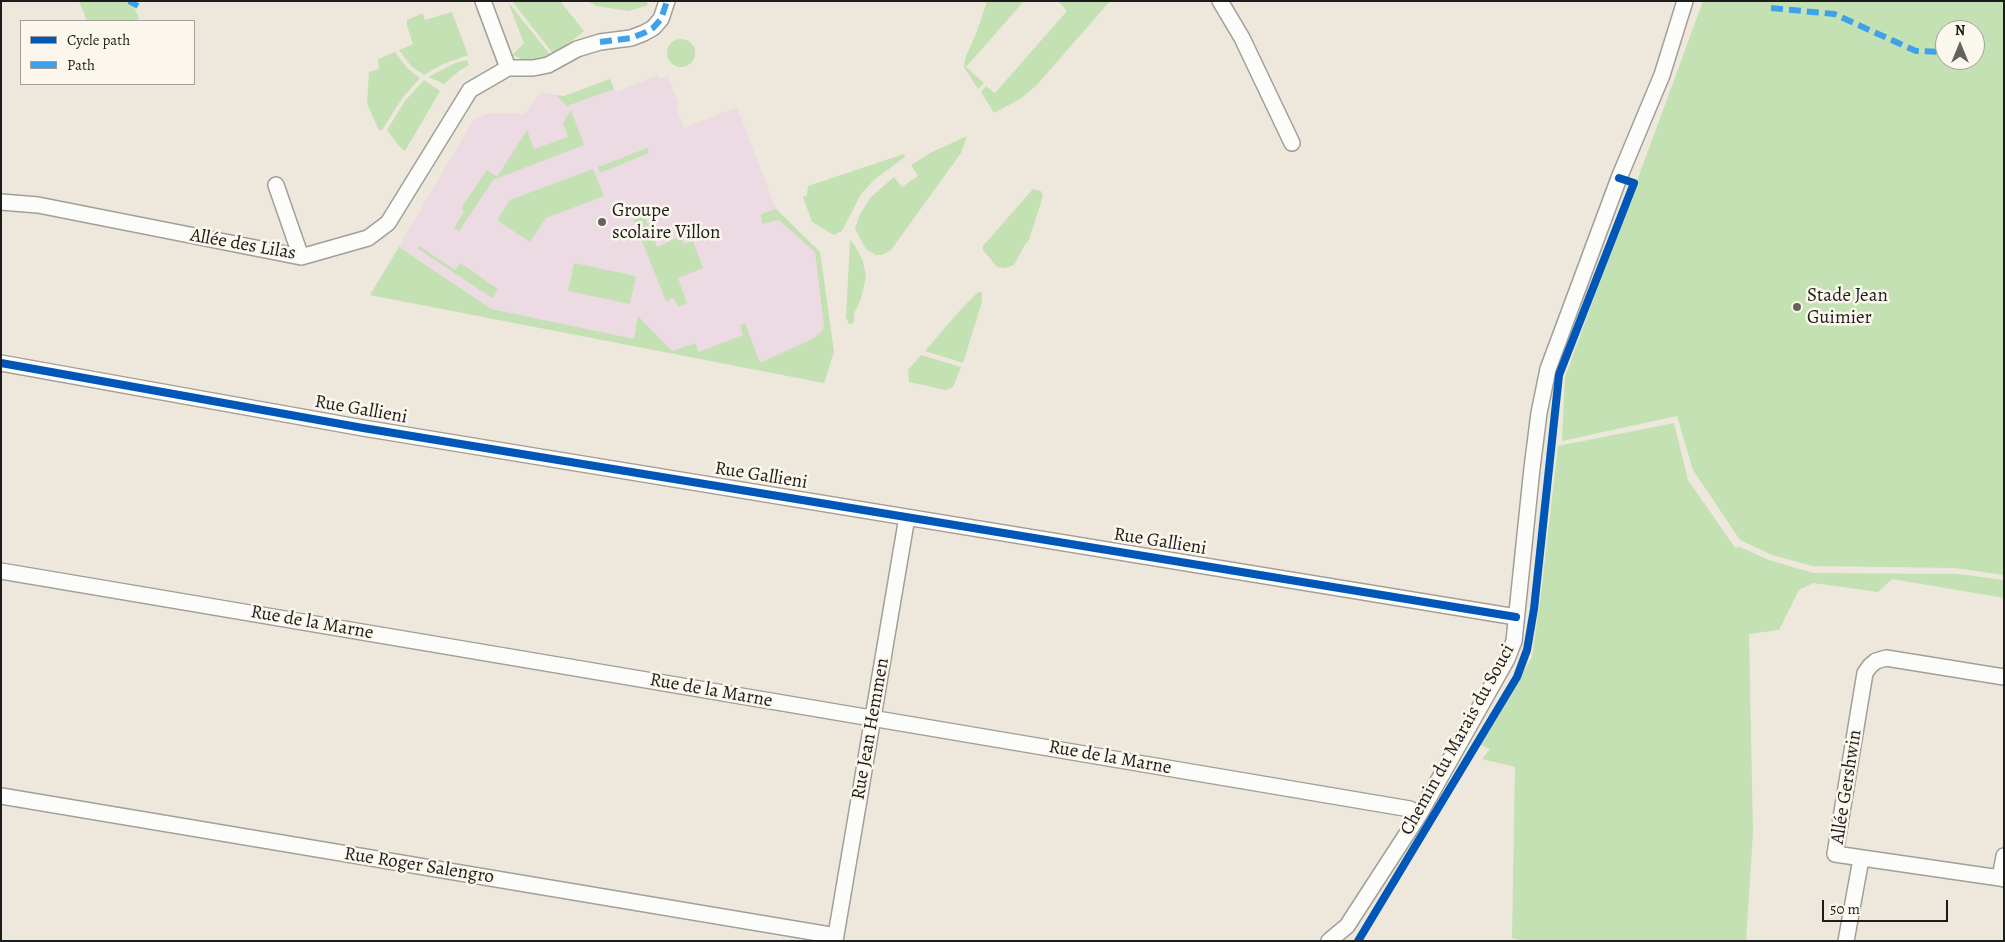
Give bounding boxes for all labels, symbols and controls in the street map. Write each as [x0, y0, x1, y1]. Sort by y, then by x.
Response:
legend [20, 20, 195, 85]
north arrow [1935, 20, 1985, 70]
text: N [1955, 21, 1965, 40]
text: Cycle path [67, 30, 130, 50]
text: Path [67, 55, 95, 75]
place label: Groupe scolaire Villon [612, 200, 720, 244]
marker: Groupe scolaire Villon [596, 216, 608, 228]
street label: Allée des Lilas [188, 224, 298, 266]
place label: Stade Jean Guimier [1807, 285, 1888, 329]
marker: Stade Jean Guimier [1791, 301, 1803, 313]
street label: Rue Gallieni [313, 391, 409, 429]
street label: Rue Gallieni [713, 457, 809, 495]
street label: Rue Gallieni [1112, 523, 1208, 561]
street label: Rue de la Marne [249, 601, 375, 645]
street label: Chemin du Marais du Souci [1396, 641, 1520, 839]
street label: Rue Jean Hemmen [847, 656, 895, 802]
street label: Rue de la Marne [648, 669, 774, 713]
street label: Allée Gershwin [1827, 728, 1867, 846]
street label: Rue de la Marne [1047, 736, 1173, 780]
street label: Rue Roger Salengro [342, 843, 496, 889]
scale bar [1825, 890, 1951, 922]
text: 50 m [1830, 899, 1860, 919]

